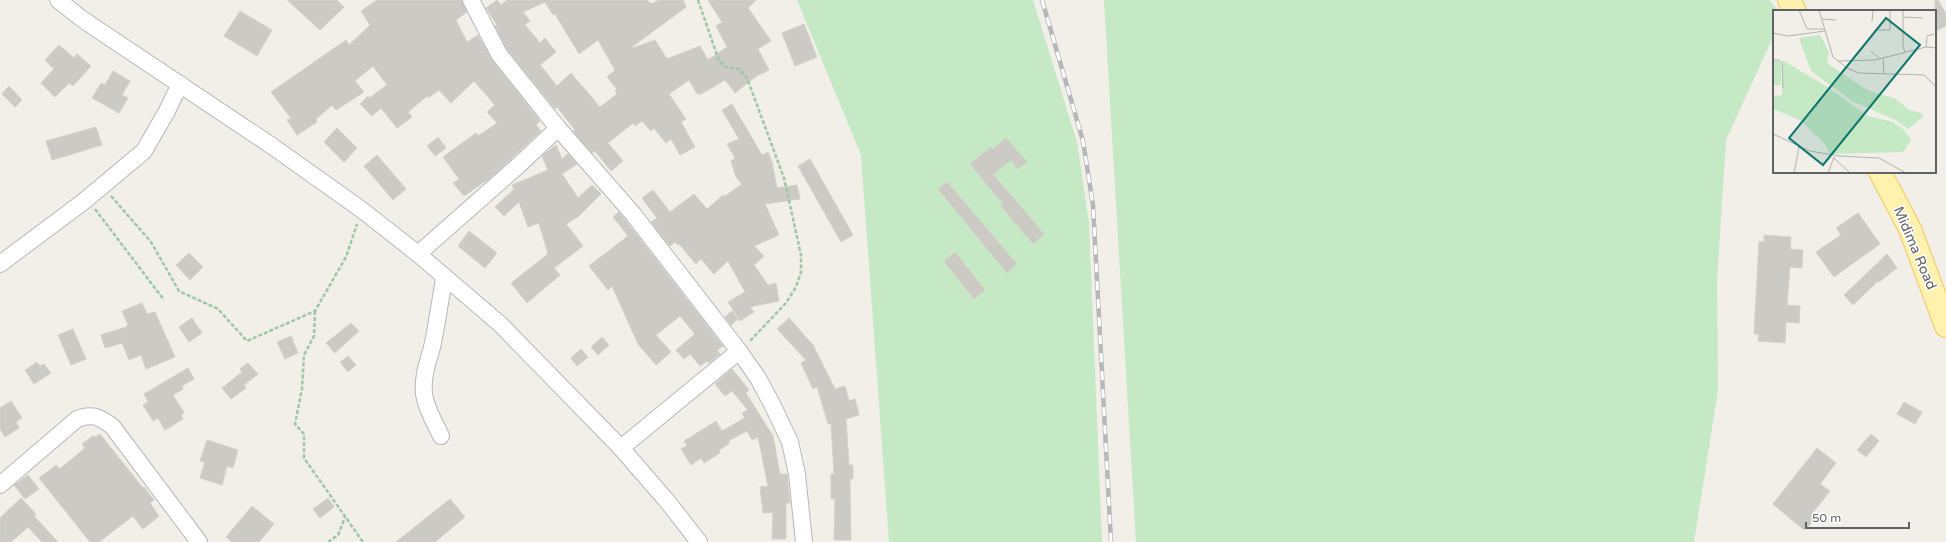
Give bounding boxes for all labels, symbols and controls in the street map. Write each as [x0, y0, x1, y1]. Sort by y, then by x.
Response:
inset map [1773, 10, 1936, 173]
street label: Midima Road [1890, 204, 1940, 292]
scale bar [1806, 504, 1909, 530]
text: 50 m [1812, 511, 1841, 525]

